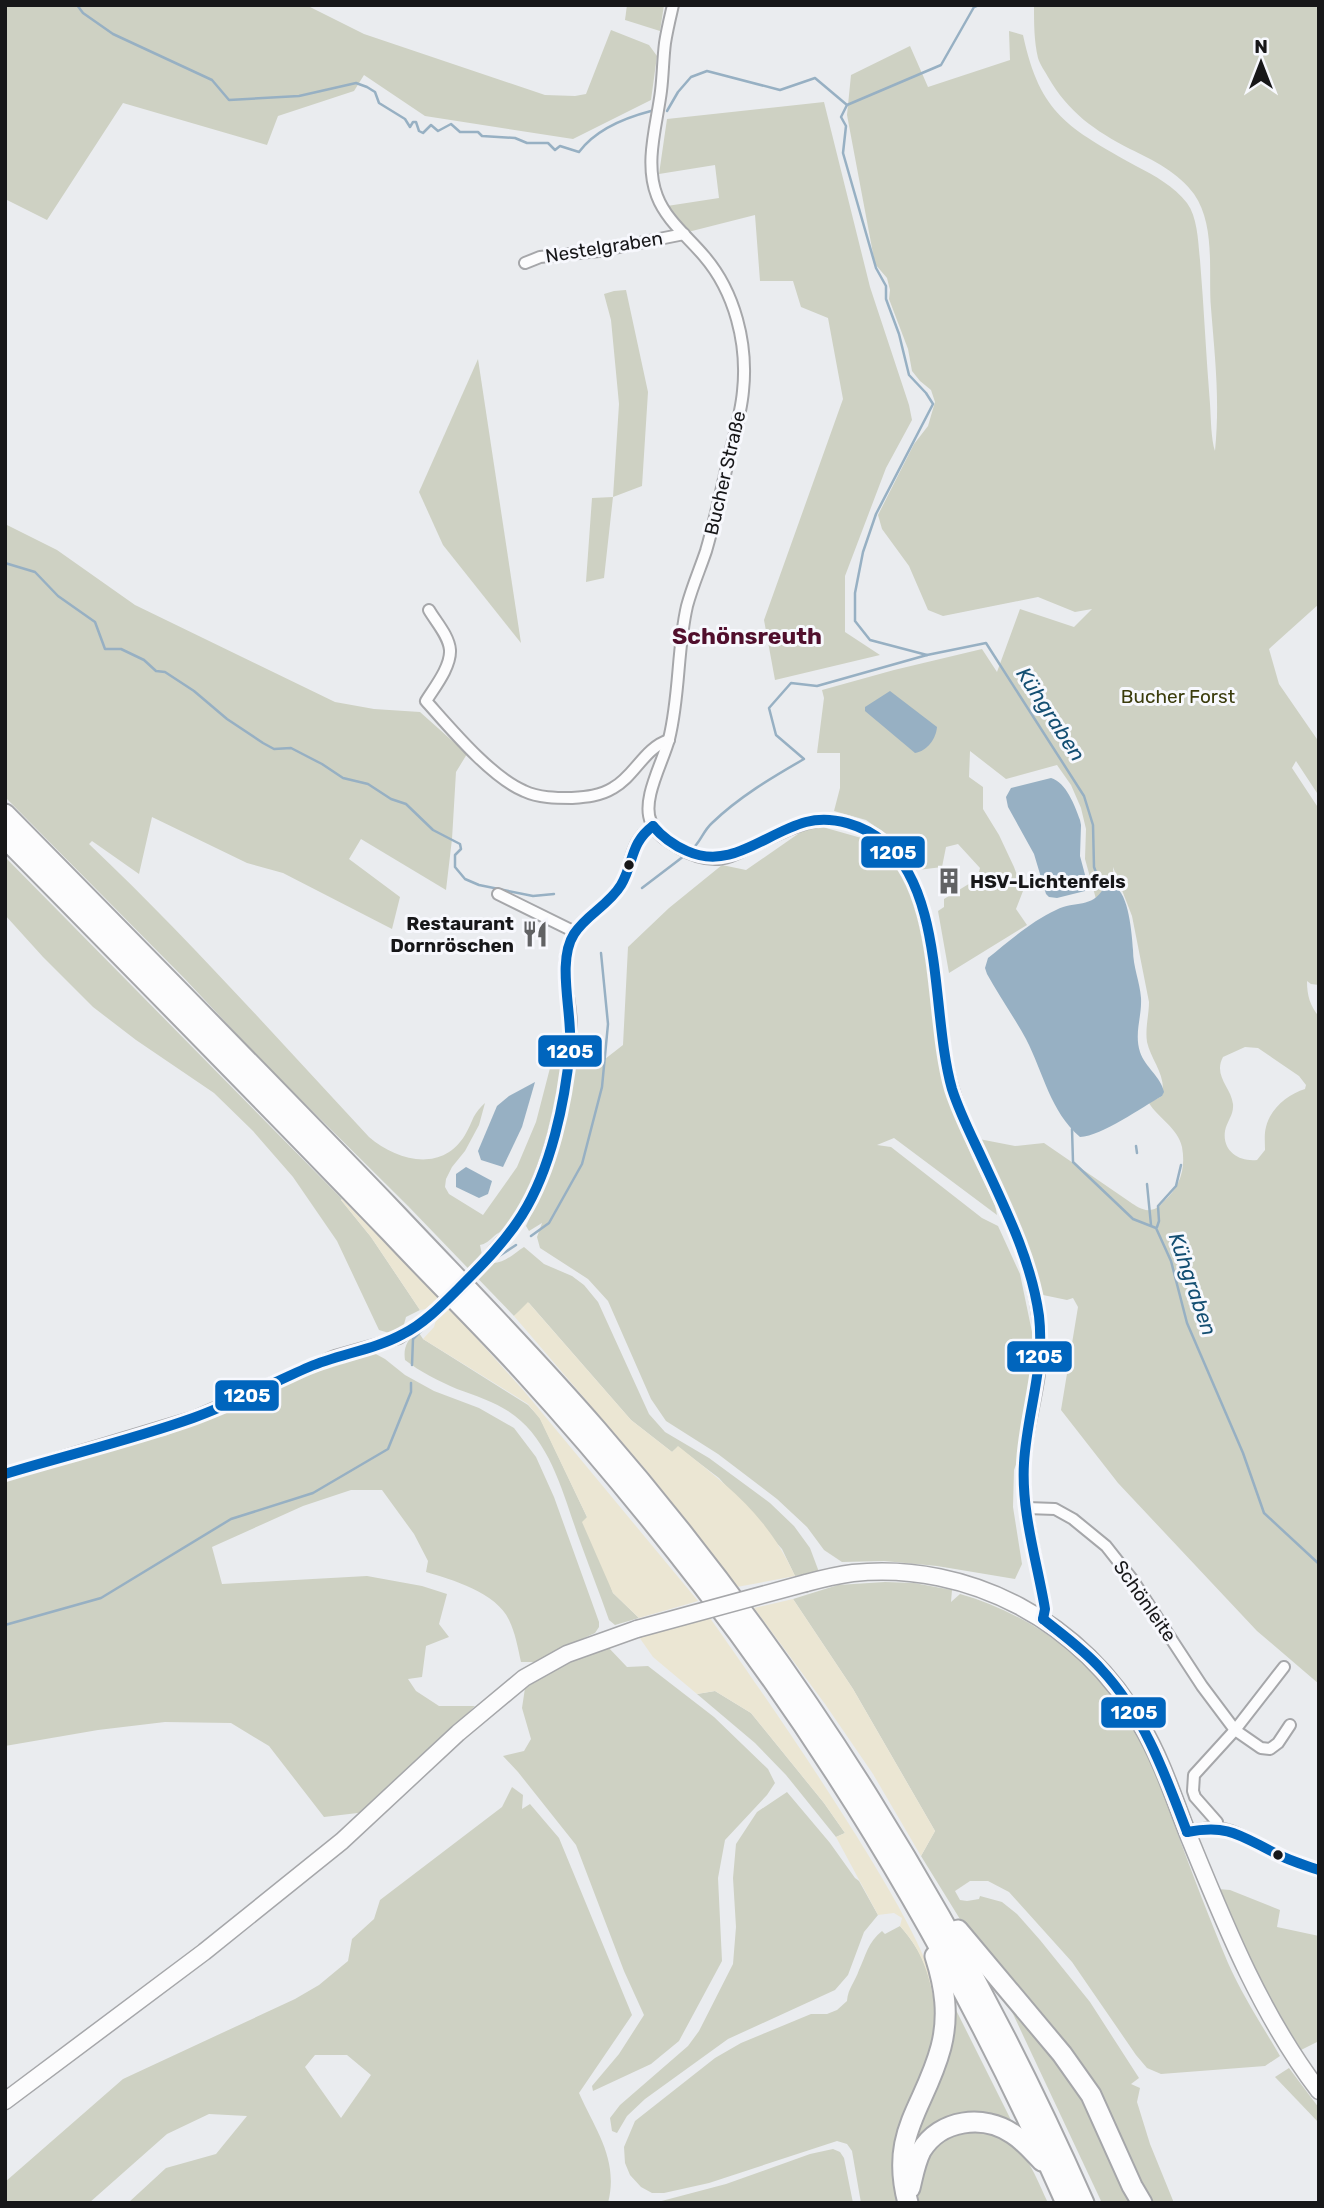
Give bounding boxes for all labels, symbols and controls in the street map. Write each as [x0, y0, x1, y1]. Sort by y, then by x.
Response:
north arrow [1226, 28, 1296, 98]
text: N [1254, 35, 1268, 58]
street label: Nestelgraben [544, 226, 664, 268]
street label: Bucher Straße [700, 409, 750, 537]
district label: Schönsreuth [672, 622, 822, 650]
water label: Kühgraben [1011, 662, 1091, 766]
park label: Bucher Forst [1121, 685, 1236, 708]
line badge: 1205 [860, 835, 926, 869]
text: 1205 [870, 841, 917, 864]
unlabelled marker [622, 858, 636, 872]
building icon: HSV-Lichtenfels [934, 866, 964, 896]
place label: HSV-Lichtenfels [970, 870, 1126, 893]
place label: Restaurant Dornröschen [390, 912, 514, 957]
restaurant icon: Restaurant Dornröschen [520, 919, 550, 949]
line badge: 1205 [537, 1034, 603, 1068]
text: 1205 [547, 1040, 594, 1063]
water label: Kühgraben [1164, 1229, 1222, 1339]
line badge: 1205 [1006, 1340, 1073, 1373]
text: 1205 [1016, 1345, 1063, 1368]
line badge: 1205 [214, 1379, 280, 1412]
text: 1205 [224, 1384, 271, 1407]
street label: Schönleite [1109, 1556, 1181, 1646]
line badge: 1205 [1100, 1696, 1167, 1729]
text: 1205 [1111, 1701, 1158, 1724]
unlabelled marker [1271, 1848, 1285, 1862]

